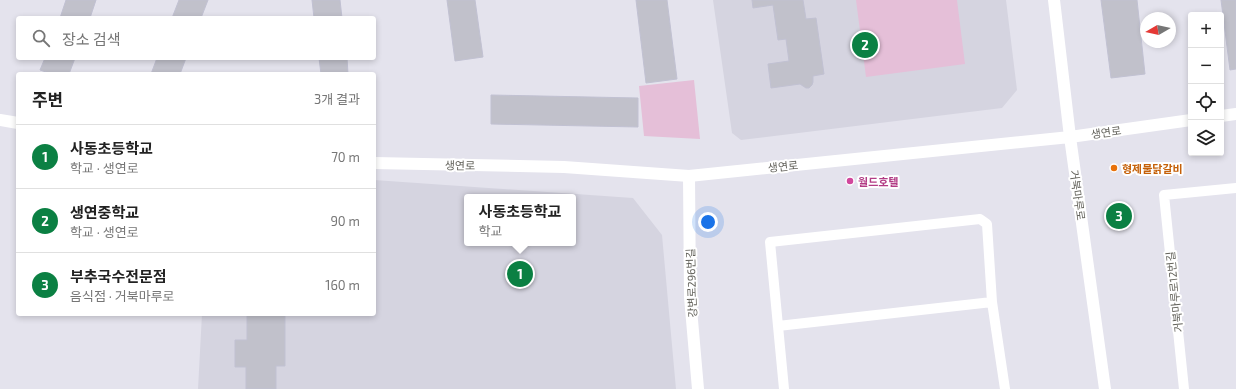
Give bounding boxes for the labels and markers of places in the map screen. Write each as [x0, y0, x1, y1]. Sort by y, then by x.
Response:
pin: 2 [852, 30, 878, 60]
place label: 형제물닭갈비 [1122, 162, 1183, 175]
marker: 형제물닭갈비 [1109, 163, 1119, 173]
place label: 월드호텔 [858, 175, 898, 188]
marker: 월드호텔 [845, 176, 855, 186]
pin: 3 [1106, 201, 1132, 231]
pin: 1 [507, 259, 533, 289]

